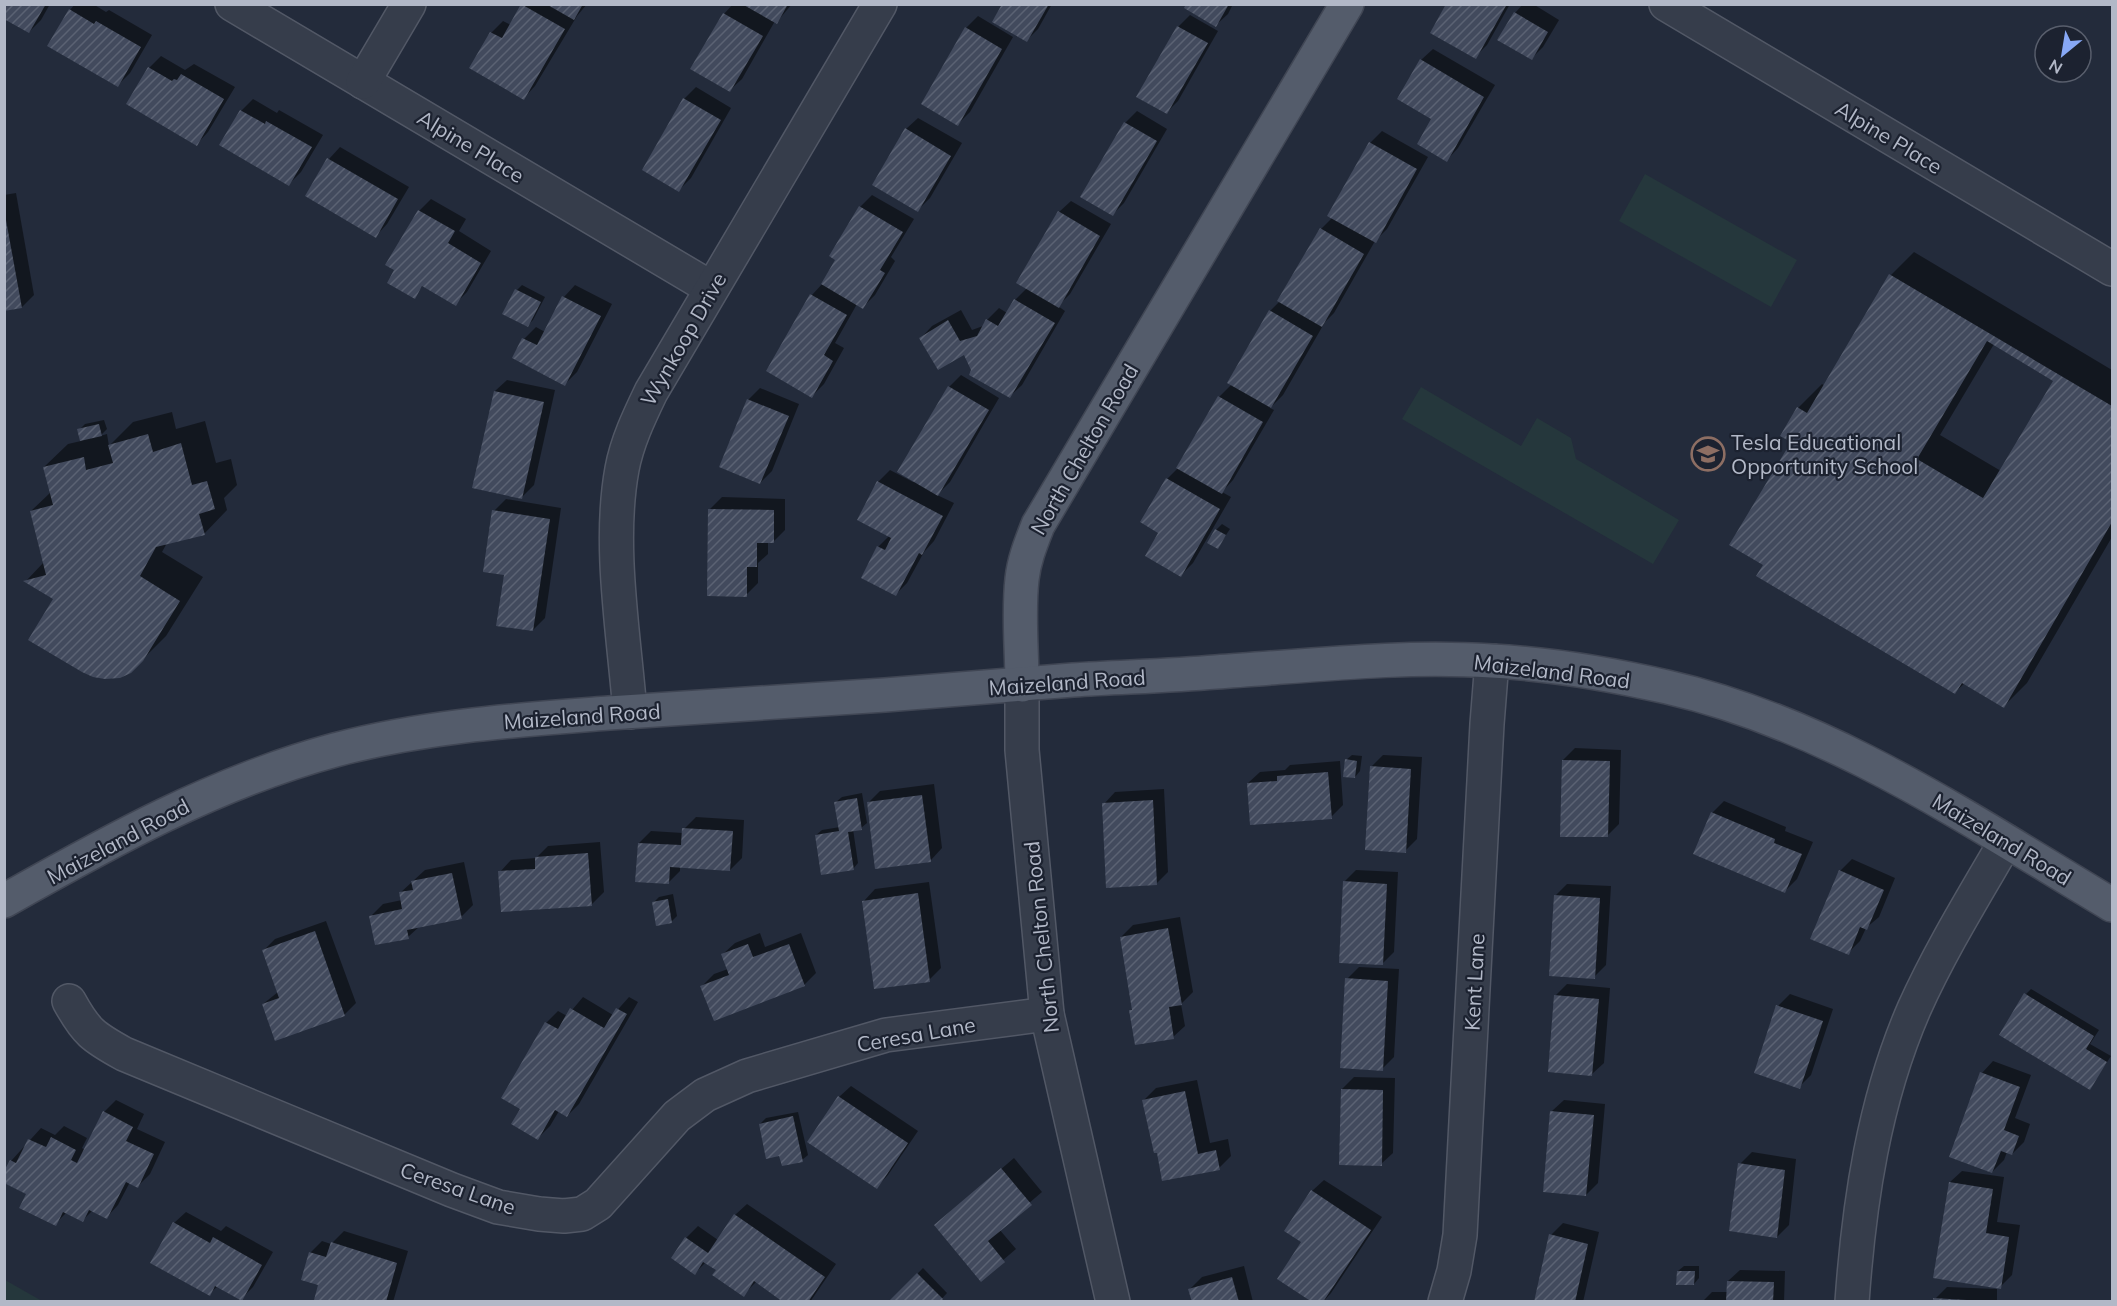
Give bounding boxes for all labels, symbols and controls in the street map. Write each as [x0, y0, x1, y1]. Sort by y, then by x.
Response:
north arrow [2033, 24, 2093, 84]
text: N [2045, 55, 2066, 79]
street label: Alpine Place [1831, 95, 1947, 179]
street label: Alpine Place [413, 104, 529, 188]
street label: Wynkoop Drive [634, 268, 732, 410]
street label: North Chelton Road [1025, 359, 1143, 539]
place label: Tesla Educational Opportunity School [1731, 429, 1918, 479]
school or university icon: Tesla Educational Opportunity School [1690, 436, 1726, 472]
street label: Maizeland Road [1472, 649, 1632, 693]
street label: Maizeland Road [988, 664, 1146, 700]
street label: Maizeland Road [503, 698, 661, 734]
street label: Maizeland Road [1928, 787, 2076, 891]
street label: Maizeland Road [42, 793, 194, 889]
street label: North Chelton Road [1018, 840, 1064, 1034]
street label: Kent Lane [1458, 933, 1490, 1031]
street label: Ceresa Lane [855, 1011, 977, 1057]
street label: Ceresa Lane [397, 1156, 519, 1220]

